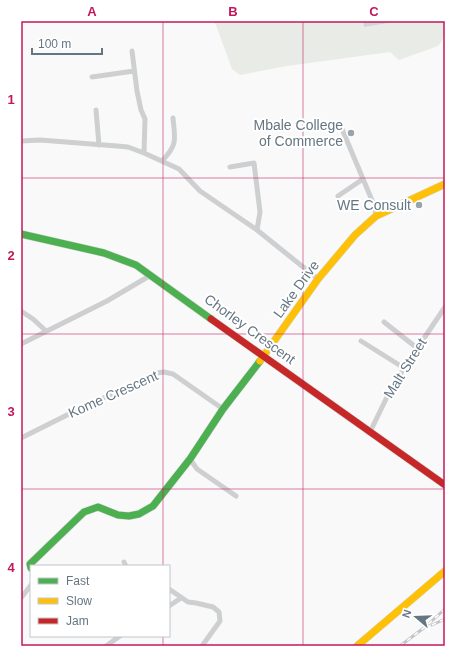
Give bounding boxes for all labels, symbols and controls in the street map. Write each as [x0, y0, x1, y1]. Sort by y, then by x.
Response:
text: A [87, 4, 97, 19]
text: B [228, 4, 238, 19]
text: C [369, 4, 379, 19]
scale bar [32, 30, 102, 56]
text: 100 m [38, 37, 71, 51]
text: 1 [7, 92, 15, 107]
place label: Mbale College of Commerce [254, 117, 343, 149]
marker: Mbale College of Commerce [346, 128, 356, 138]
place label: WE Consult [337, 197, 411, 213]
marker: WE Consult [414, 200, 424, 210]
text: 2 [7, 248, 15, 263]
street label: Lake Drive [270, 257, 322, 321]
street label: Chorley Crescent [202, 291, 299, 367]
street label: Malt Street [380, 335, 430, 401]
street label: Kome Crescent [66, 367, 160, 421]
text: 3 [7, 404, 15, 419]
text: 4 [7, 560, 15, 575]
legend [30, 565, 170, 637]
text: Fast [66, 574, 90, 588]
text: Slow [66, 594, 92, 608]
north arrow [396, 597, 436, 637]
text: N [400, 608, 414, 619]
text: Jam [66, 614, 89, 628]

